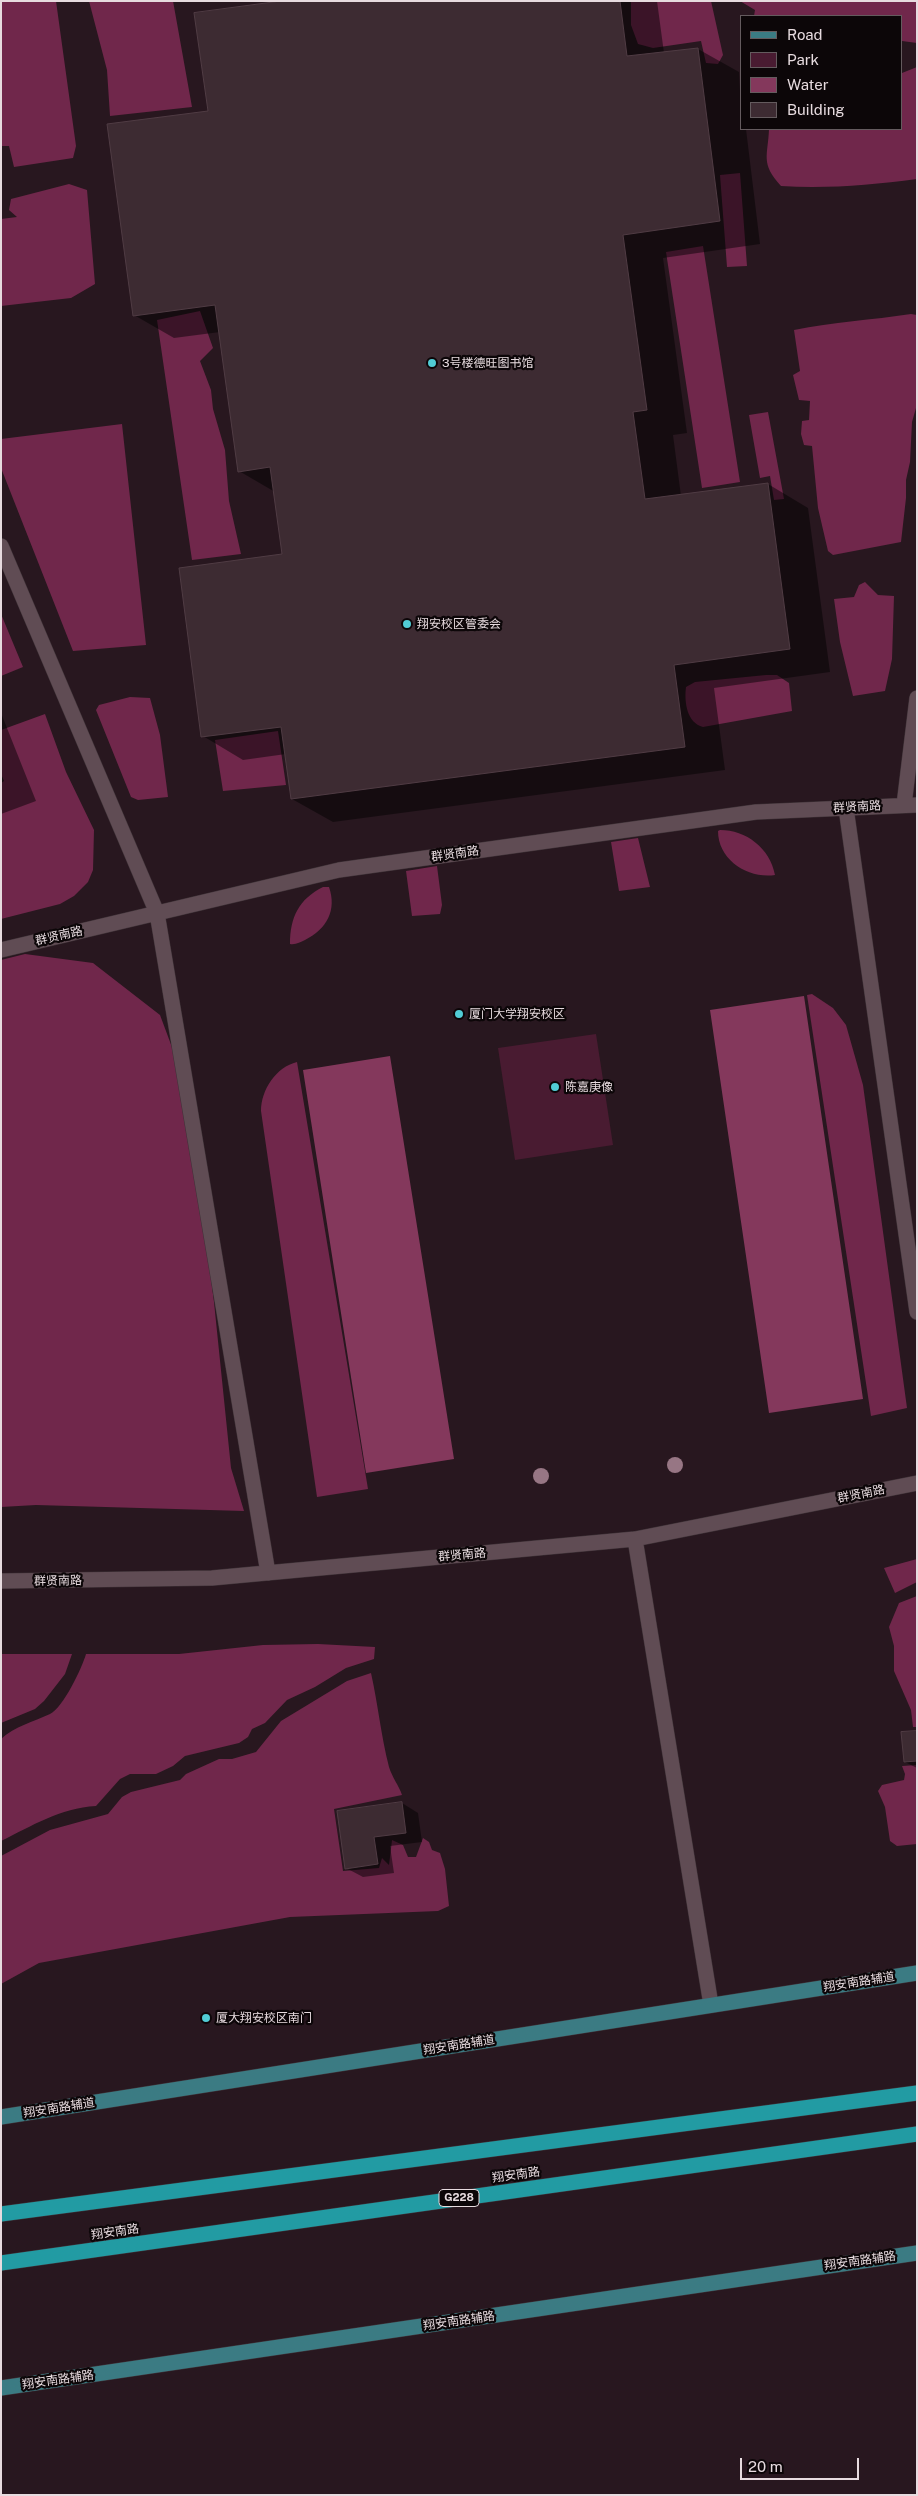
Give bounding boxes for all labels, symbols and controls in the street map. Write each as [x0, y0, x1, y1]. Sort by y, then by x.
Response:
legend [740, 15, 903, 130]
text: Road [787, 26, 823, 43]
text: Park [787, 51, 819, 68]
text: Water [787, 76, 829, 93]
text: Building [787, 101, 845, 118]
place label: 3号楼德旺图书馆 [442, 356, 534, 370]
marker: 3号楼德旺图书馆 [426, 357, 438, 369]
place label: 翔安校区管委会 [417, 617, 501, 631]
marker: 翔安校区管委会 [401, 618, 413, 630]
street label: 群贤南路 [833, 799, 881, 815]
street label: 群贤南路 [430, 844, 480, 864]
street label: 群贤南路 [34, 924, 84, 948]
place label: 厦门大学翔安校区 [469, 1007, 565, 1021]
marker: 厦门大学翔安校区 [453, 1008, 465, 1020]
place label: 陈嘉庚像 [565, 1080, 613, 1094]
marker: 陈嘉庚像 [549, 1081, 561, 1093]
street label: 群贤南路 [836, 1482, 886, 1506]
street label: 群贤南路 [437, 1546, 487, 1564]
street label: 群贤南路 [34, 1573, 82, 1589]
street label: 翔安南路辅道 [822, 1969, 896, 1995]
place label: 厦大翔安校区南门 [216, 2011, 312, 2025]
marker: 厦大翔安校区南门 [200, 2012, 212, 2024]
street label: 翔安南路辅道 [422, 2032, 496, 2058]
street label: 翔安南路辅道 [22, 2095, 96, 2121]
street label: 翔安南路 [491, 2165, 541, 2185]
road number: G228 [439, 2190, 479, 2206]
street label: 翔安南路 [90, 2222, 140, 2242]
street label: 翔安南路辅路 [823, 2249, 897, 2273]
street label: 翔安南路辅路 [422, 2309, 496, 2333]
street label: 翔安南路辅路 [21, 2368, 95, 2392]
scale bar [743, 2448, 862, 2480]
text: 20 m [748, 2458, 783, 2475]

